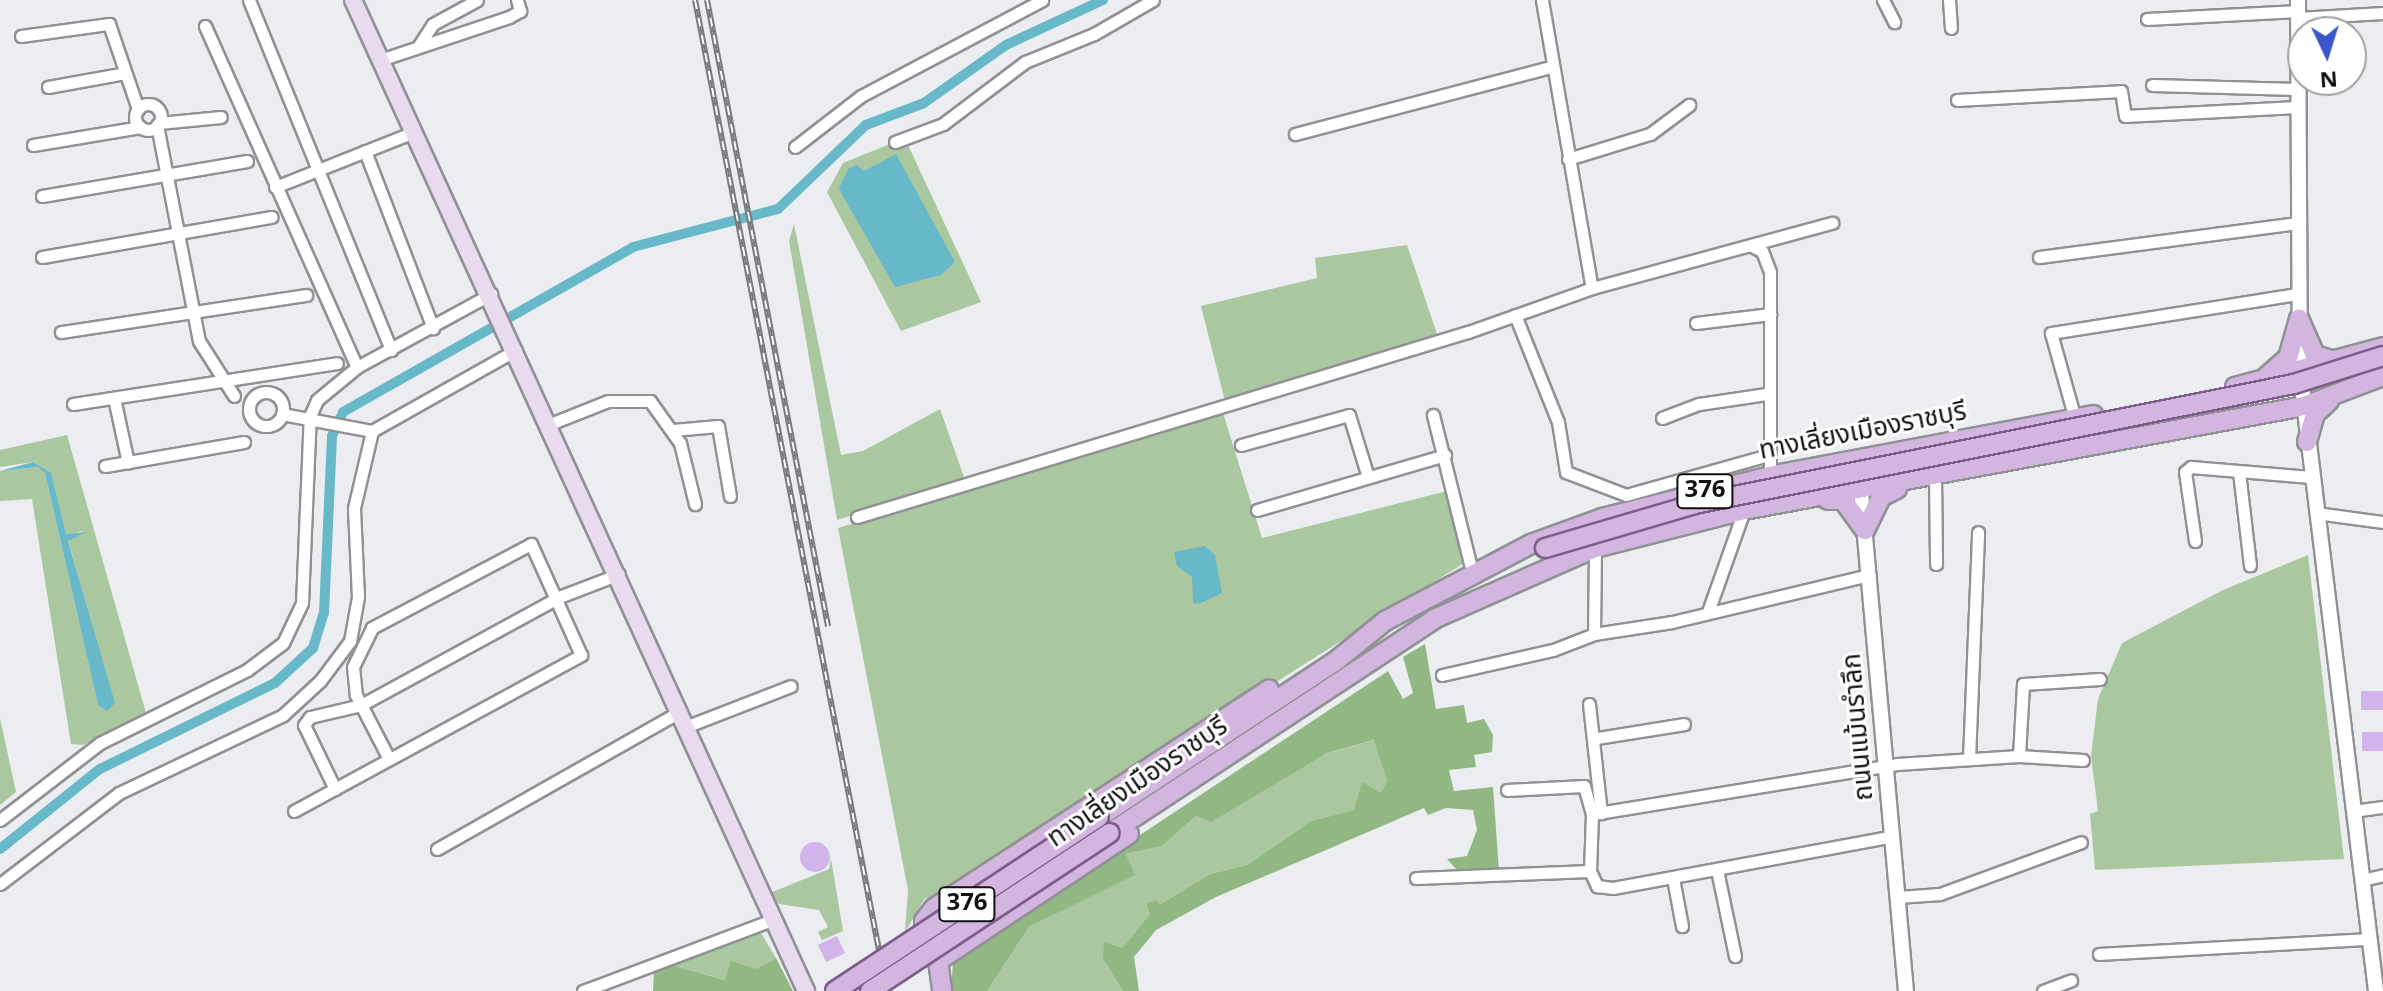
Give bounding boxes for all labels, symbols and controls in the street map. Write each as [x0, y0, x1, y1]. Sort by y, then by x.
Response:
north arrow [2287, 16, 2367, 96]
text: N [2319, 61, 2339, 96]
street label: ทางเลี่ยงเมืองราชบุรี [1757, 397, 1969, 467]
road number: 376 [1675, 471, 1735, 511]
street label: ถนนแม้นรำลึก [1837, 652, 1881, 802]
street label: ทางเลี่ยงเมืองราชบุรี [1042, 711, 1234, 855]
road number: 376 [937, 884, 997, 924]

